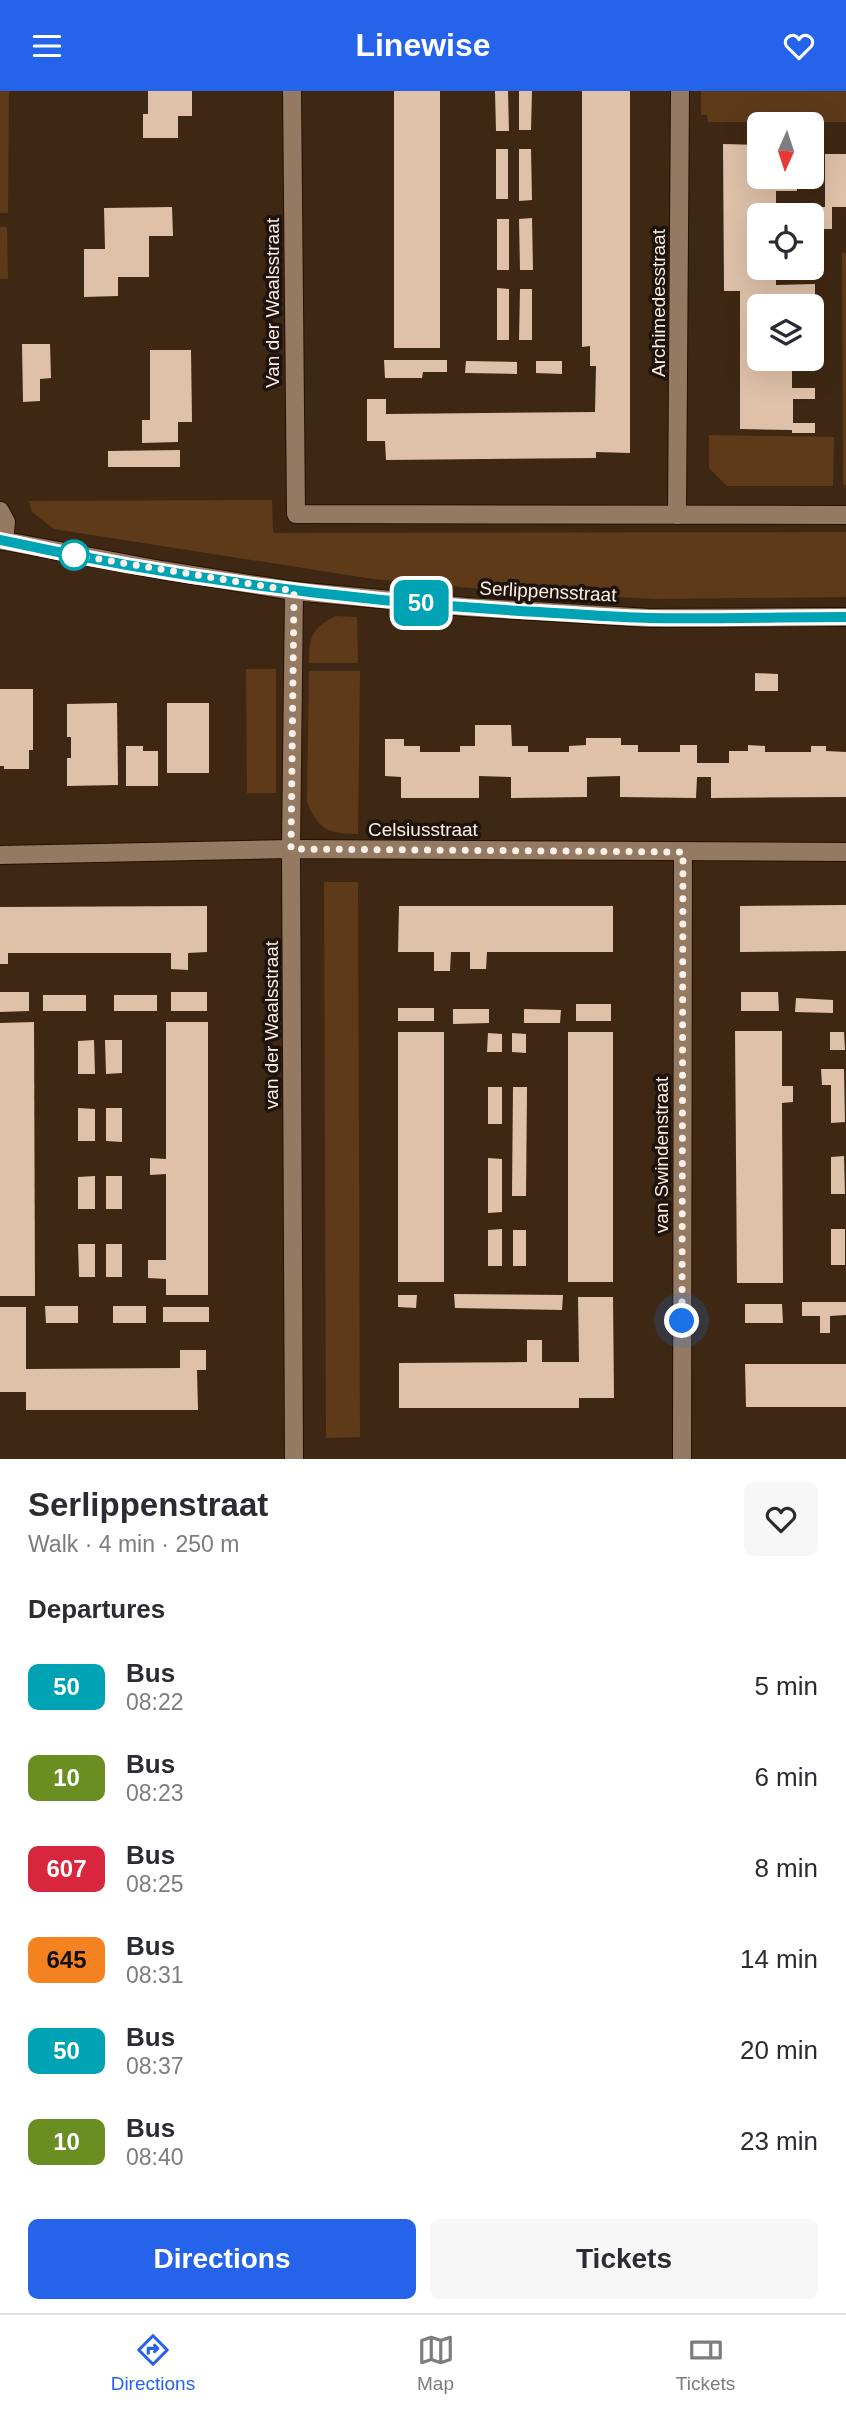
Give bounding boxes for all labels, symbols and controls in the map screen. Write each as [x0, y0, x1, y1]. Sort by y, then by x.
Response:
icon: menu [28, 27, 66, 65]
text: Linewise [355, 27, 491, 63]
icon: heart [780, 27, 818, 65]
north arrow [747, 112, 824, 189]
map controls [747, 112, 824, 371]
button: locate [747, 203, 824, 280]
street label: Van der Waalsstraat [262, 217, 283, 388]
street label: Archimedesstraat [648, 228, 669, 377]
button: layers [747, 294, 824, 371]
unlabelled marker [59, 540, 89, 570]
street label: Serlippensstraat [479, 577, 618, 606]
line badge: 50 [390, 580, 452, 626]
text: 50 [408, 589, 434, 616]
street label: Celsiusstraat [368, 819, 479, 840]
street label: van der Waalsstraat [261, 940, 282, 1109]
street label: van Swindenstraat [651, 1076, 672, 1233]
your location [664, 1303, 699, 1338]
button: heart [744, 1482, 818, 1556]
text: Serlippenstraat [28, 1486, 268, 1523]
text: Walk · 4 min · 250 m [28, 1531, 239, 1557]
text: Departures [28, 1594, 165, 1624]
text: Bus [126, 1658, 175, 1688]
text: 5 min [754, 1671, 818, 1701]
text: 50 [53, 1673, 80, 1700]
text: 08:22 [126, 1689, 184, 1715]
text: Bus [126, 1749, 175, 1779]
text: 6 min [754, 1762, 818, 1792]
text: 10 [53, 1764, 80, 1791]
text: 08:23 [126, 1780, 184, 1806]
text: Bus [126, 1840, 175, 1870]
text: 8 min [754, 1853, 818, 1883]
text: 607 [46, 1855, 87, 1882]
text: 08:25 [126, 1871, 184, 1897]
text: Bus [126, 1931, 175, 1961]
text: 14 min [740, 1944, 818, 1974]
text: 645 [46, 1946, 87, 1973]
text: 08:31 [126, 1962, 184, 1988]
text: Bus [126, 2022, 175, 2052]
text: 20 min [740, 2035, 818, 2065]
text: 50 [53, 2037, 80, 2064]
text: 08:37 [126, 2053, 184, 2079]
text: Bus [126, 2113, 175, 2143]
text: 23 min [740, 2126, 818, 2156]
text: 10 [53, 2128, 80, 2155]
text: 08:40 [126, 2144, 184, 2170]
button: Directions [28, 2219, 416, 2299]
button: Tickets [430, 2219, 818, 2299]
tab: Directions [111, 2331, 195, 2395]
tab: Map [417, 2331, 455, 2395]
tab: Tickets [676, 2331, 735, 2395]

